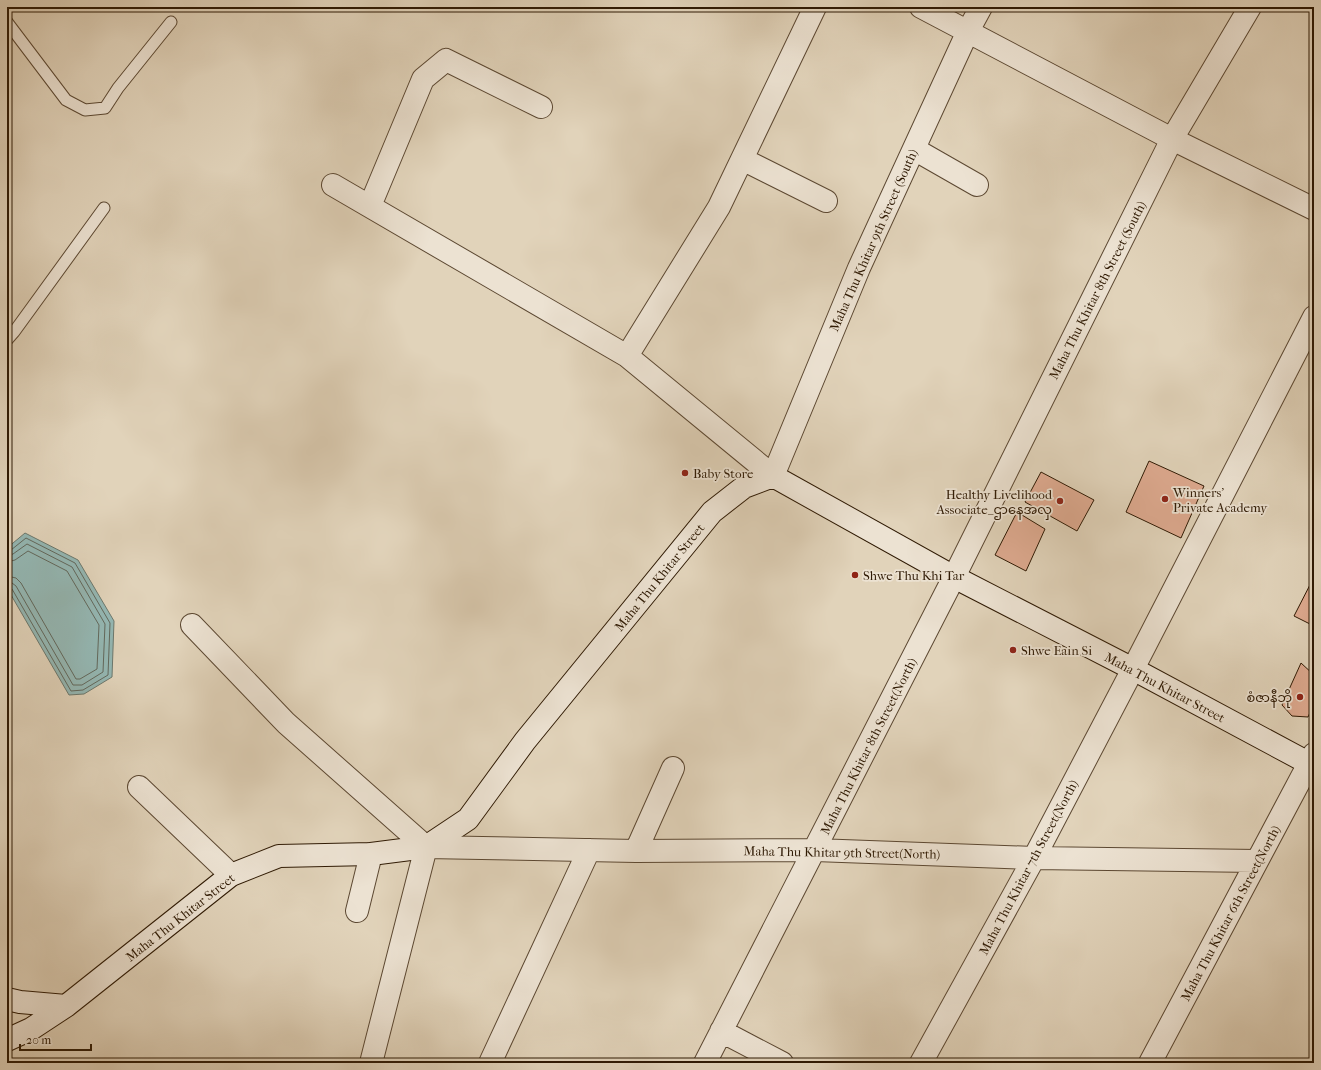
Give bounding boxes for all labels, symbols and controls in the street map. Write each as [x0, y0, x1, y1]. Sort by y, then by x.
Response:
street label: Maha Thu Khitar 9th Street (South) [826, 147, 921, 334]
street label: Maha Thu Khitar 8th Street (South) [1046, 199, 1149, 382]
place label: Baby Store [693, 466, 754, 481]
marker: Baby Store [680, 468, 690, 478]
place label: Winners' Private Academy [1172, 485, 1268, 515]
place label: Healthy Livelihood Associate_ဌာနေအလှ [935, 487, 1053, 520]
marker: Winners' Private Academy [1160, 494, 1170, 504]
marker: Healthy Livelihood Associate_ဌာနေအလှ [1055, 496, 1065, 506]
street label: Maha Thu Khitar Street [611, 520, 708, 634]
place label: Shwe Thu Khi Tar [863, 568, 965, 583]
marker: Shwe Thu Khi Tar [850, 570, 860, 580]
place label: Shwe Eain Si [1021, 643, 1092, 658]
marker: Shwe Eain Si [1008, 645, 1018, 655]
street label: Maha Thu Khitar Street [1102, 649, 1228, 726]
street label: Maha Thu Khitar 8th Street(North) [817, 655, 920, 837]
place label: စံဇာနီဘို [1246, 689, 1292, 708]
marker: စံဇာနီဘို [1295, 692, 1305, 702]
street label: Maha Thu Khitar 7th Street(North) [976, 777, 1081, 957]
street label: Maha Thu Khitar 6th Street(North) [1178, 823, 1283, 1004]
street label: Maha Thu Khitar 9th Street(North) [744, 843, 940, 862]
street label: Maha Thu Khitar Street [123, 870, 238, 965]
scale bar [20, 1026, 91, 1052]
text: 20 m [26, 1033, 51, 1047]

